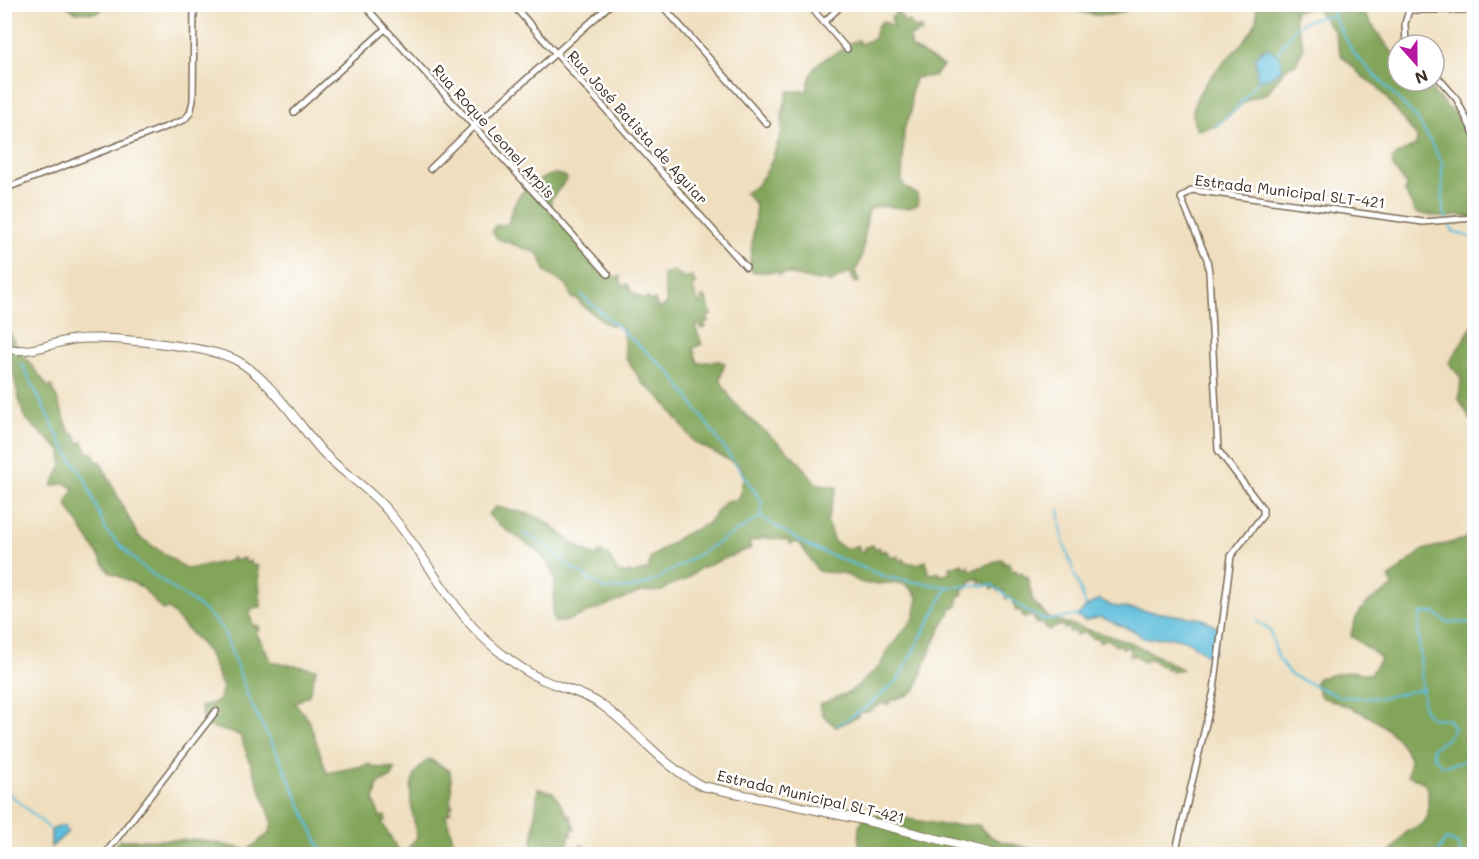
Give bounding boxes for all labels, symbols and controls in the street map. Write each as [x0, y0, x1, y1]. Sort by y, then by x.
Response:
north arrow [1386, 33, 1446, 93]
street label: Rua José Batista de Aguiar [563, 46, 713, 208]
street label: Rua Roque Leonel Arpis [428, 60, 560, 202]
text: N [1412, 65, 1431, 89]
street label: Estrada Municipal SLT-421 [1194, 169, 1386, 213]
street label: Estrada Municipal SLT-421 [715, 765, 907, 827]

